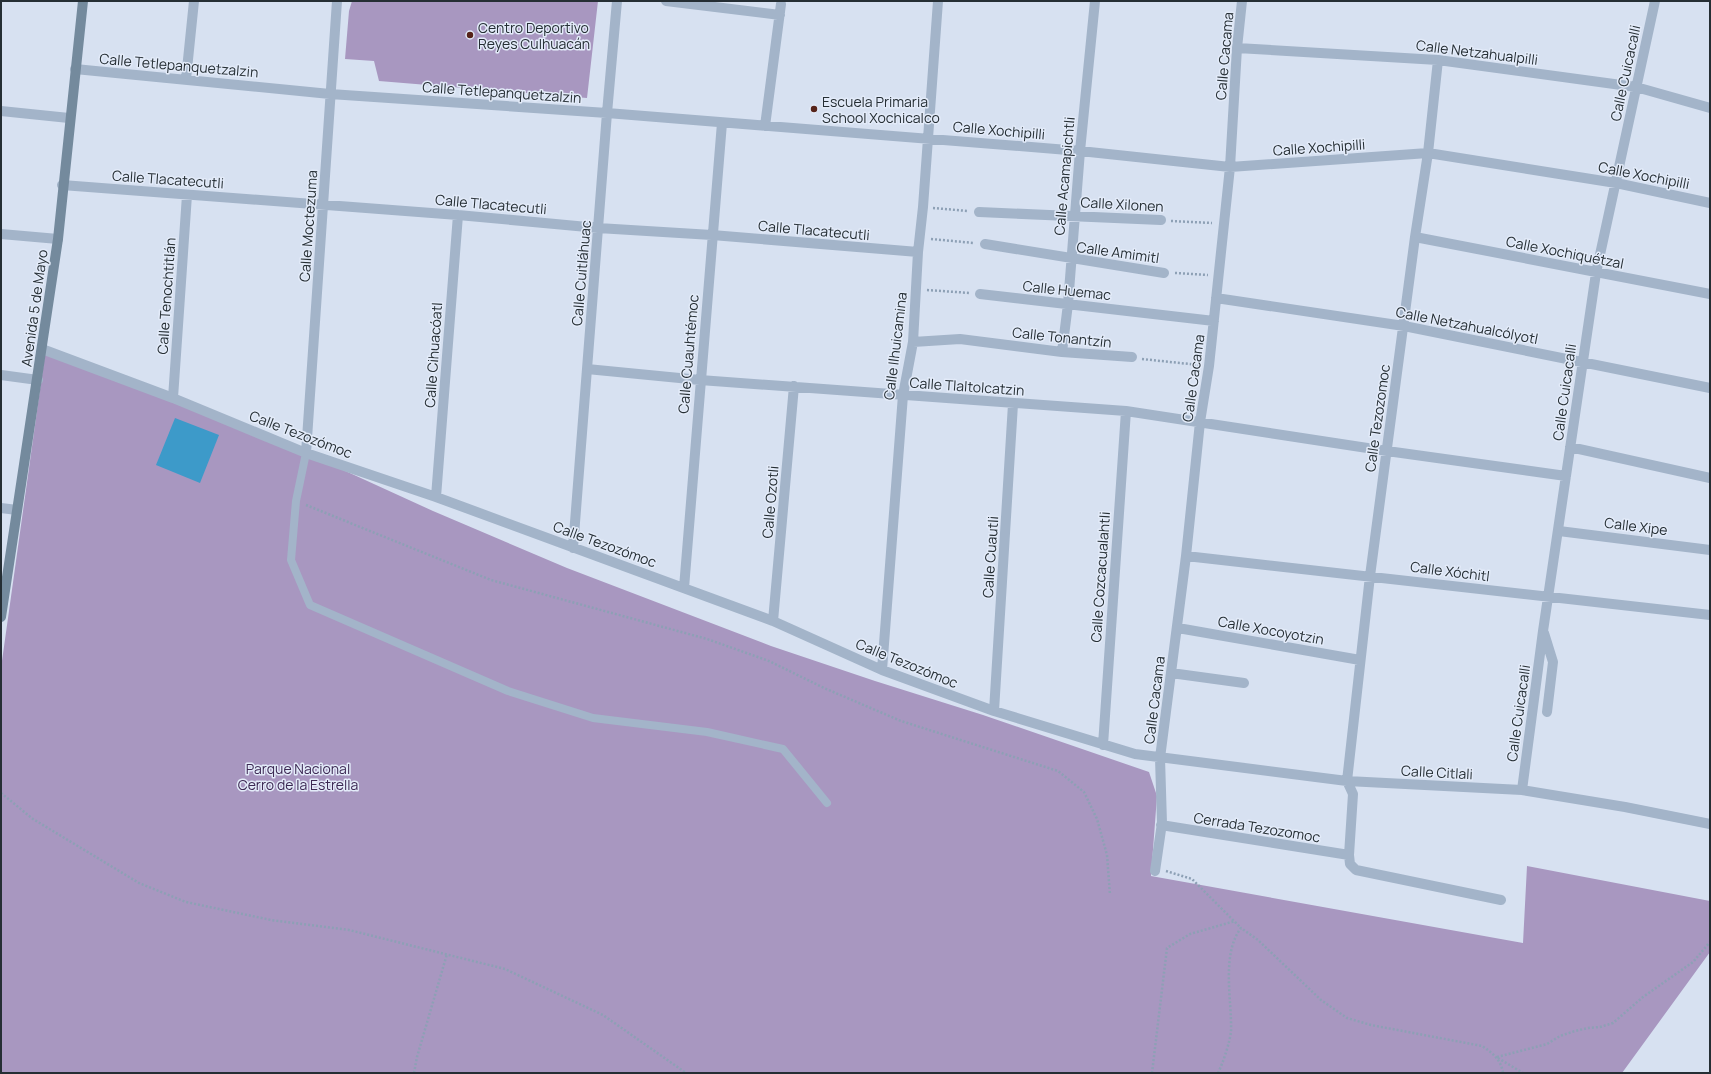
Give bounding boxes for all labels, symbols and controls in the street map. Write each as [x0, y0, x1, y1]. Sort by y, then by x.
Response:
street label: Calle Cacama [1211, 11, 1237, 101]
place label: Centro Deportivo Reyes Culhuacán [478, 18, 590, 53]
street label: Calle Cuicacalli [1606, 23, 1644, 123]
marker: Centro Deportivo Reyes Culhuacán [465, 30, 475, 40]
street label: Calle Netzahualpilli [1415, 35, 1539, 69]
street label: Calle Tetlepanquetzalzin [99, 49, 259, 81]
street label: Calle Tetlepanquetzalzin [422, 77, 582, 107]
place label: Escuela Primaria School Xochicalco [822, 92, 940, 127]
marker: Escuela Primaria School Xochicalco [809, 104, 819, 114]
street label: Calle Acamapichtli [1049, 116, 1079, 236]
street label: Calle Xochipilli [952, 117, 1046, 143]
street label: Calle Xochipilli [1272, 134, 1366, 160]
street label: Calle Xochipilli [1597, 157, 1691, 193]
street label: Calle Tlacatecutli [112, 166, 224, 192]
street label: Calle Moctezuma [295, 169, 321, 283]
street label: Calle Tlacatecutli [434, 190, 548, 218]
street label: Calle Xilonen [1080, 192, 1164, 216]
street label: Calle Tlacatecutli [757, 216, 871, 244]
street label: Calle Cuitláhuac [567, 219, 595, 326]
street label: Calle Xochiquétzal [1504, 231, 1626, 273]
street label: Calle Tenochtitlán [152, 237, 180, 355]
street label: Calle Amimitl [1075, 237, 1161, 267]
street label: Avenida 5 de Mayo [16, 248, 52, 368]
street label: Calle Huemac [1022, 276, 1112, 304]
street label: Calle Ilhuicamina [879, 291, 911, 401]
street label: Calle Cuauhtémoc [673, 293, 703, 414]
street label: Calle Cihuacóatl [420, 302, 446, 408]
street label: Calle Netzahualcólyotl [1394, 302, 1540, 348]
street label: Calle Tonantzín [1011, 322, 1113, 352]
street label: Calle Cacama [1177, 333, 1209, 423]
street label: Calle Cuicacalli [1548, 342, 1580, 442]
street label: Calle Tezozomoc [1360, 363, 1394, 473]
street label: Calle Tlaltolcatzin [909, 373, 1025, 399]
street label: Calle Tezozómoc [247, 406, 355, 462]
street label: Calle Ozotli [757, 465, 783, 539]
street label: Calle Cozcacualahtli [1086, 511, 1114, 643]
street label: Calle Xipe [1603, 513, 1669, 539]
street label: Calle Cuautli [978, 515, 1002, 599]
street label: Calle Tezozómoc [551, 517, 659, 572]
street label: Calle Xóchitl [1409, 557, 1491, 585]
street label: Calle Xocoyotzin [1216, 611, 1326, 649]
street label: Calle Tezozómoc [853, 634, 961, 692]
street label: Calle Cacama [1139, 655, 1169, 745]
street label: Calle Cuicacalli [1502, 663, 1534, 763]
park label: Parque Nacional Cerro de la Estrella [238, 759, 358, 794]
street label: Calle Citlali [1401, 761, 1473, 783]
street label: Cerrada Tezozomoc [1192, 808, 1322, 846]

